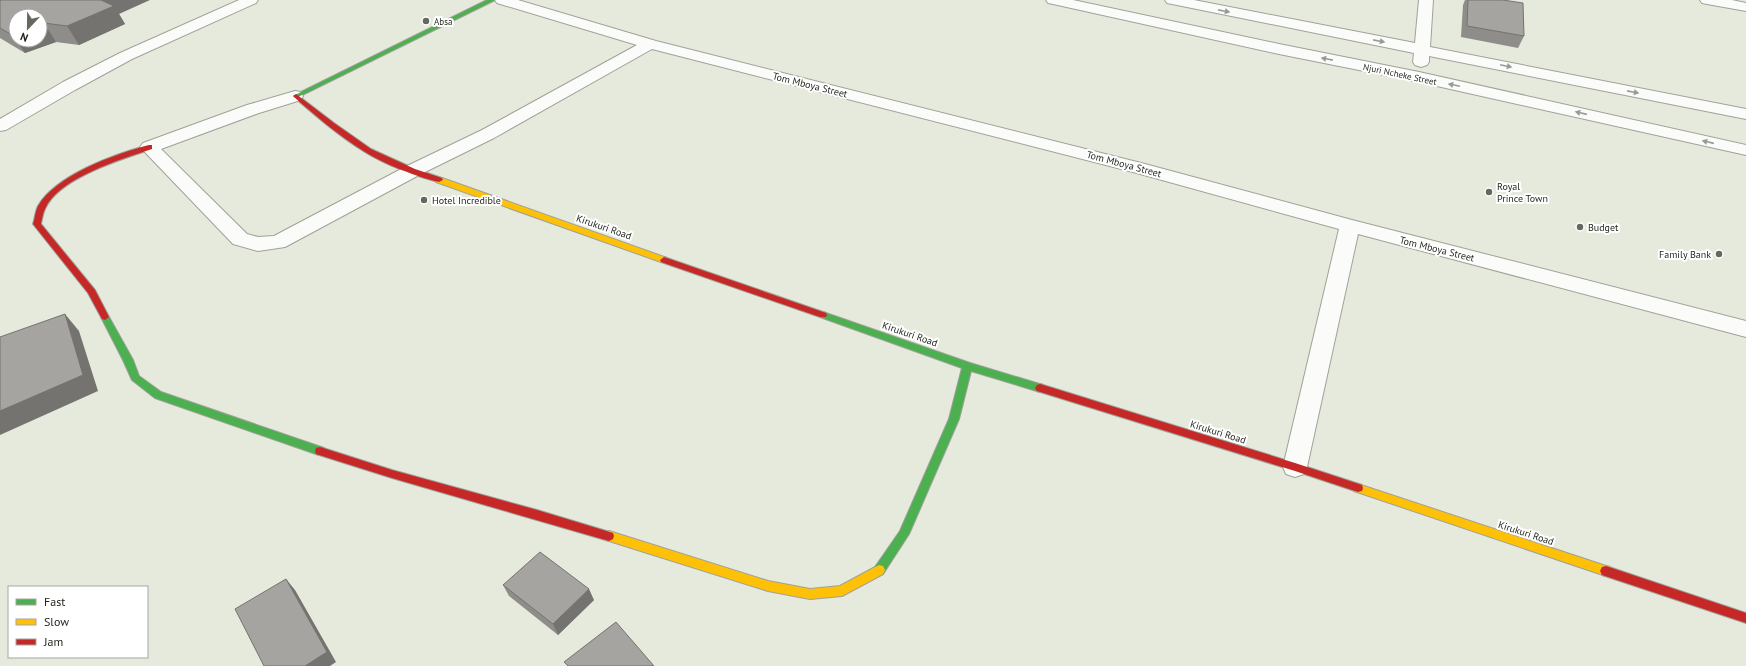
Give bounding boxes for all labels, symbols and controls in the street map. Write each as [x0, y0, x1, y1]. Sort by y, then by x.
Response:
north arrow [8, 8, 48, 48]
one-way arrow [1217, 8, 1230, 14]
marker: Absa [421, 16, 431, 26]
place label: Absa [434, 16, 452, 27]
text: N [18, 29, 30, 45]
one-way arrow [1373, 38, 1385, 44]
one-way arrow [1321, 55, 1333, 61]
street label: Njuri Ncheke Street [1362, 61, 1438, 87]
one-way arrow [1500, 64, 1512, 70]
street label: Tom Mboya Street [771, 69, 849, 101]
one-way arrow [1448, 81, 1460, 87]
one-way arrow [1627, 90, 1640, 96]
one-way arrow [1575, 110, 1587, 116]
one-way arrow [1702, 138, 1714, 144]
street label: Tom Mboya Street [1085, 148, 1163, 180]
place label: Royal Prince Town [1497, 180, 1548, 205]
marker: Royal Prince Town [1484, 187, 1494, 197]
place label: Hotel Incredible [432, 194, 501, 207]
marker: Hotel Incredible [419, 195, 429, 205]
street label: Kirukuri Road [575, 211, 633, 243]
place label: Budget [1588, 221, 1619, 234]
marker: Budget [1575, 222, 1585, 232]
street label: Tom Mboya Street [1398, 233, 1476, 265]
place label: Family Bank [1659, 248, 1711, 261]
marker: Family Bank [1714, 249, 1724, 259]
street label: Kirukuri Road [881, 318, 939, 350]
street label: Kirukuri Road [1189, 417, 1247, 447]
street label: Kirukuri Road [1497, 518, 1555, 548]
legend [8, 586, 148, 658]
text: Fast [44, 594, 65, 609]
text: Slow [44, 614, 69, 629]
text: Jam [43, 634, 63, 649]

